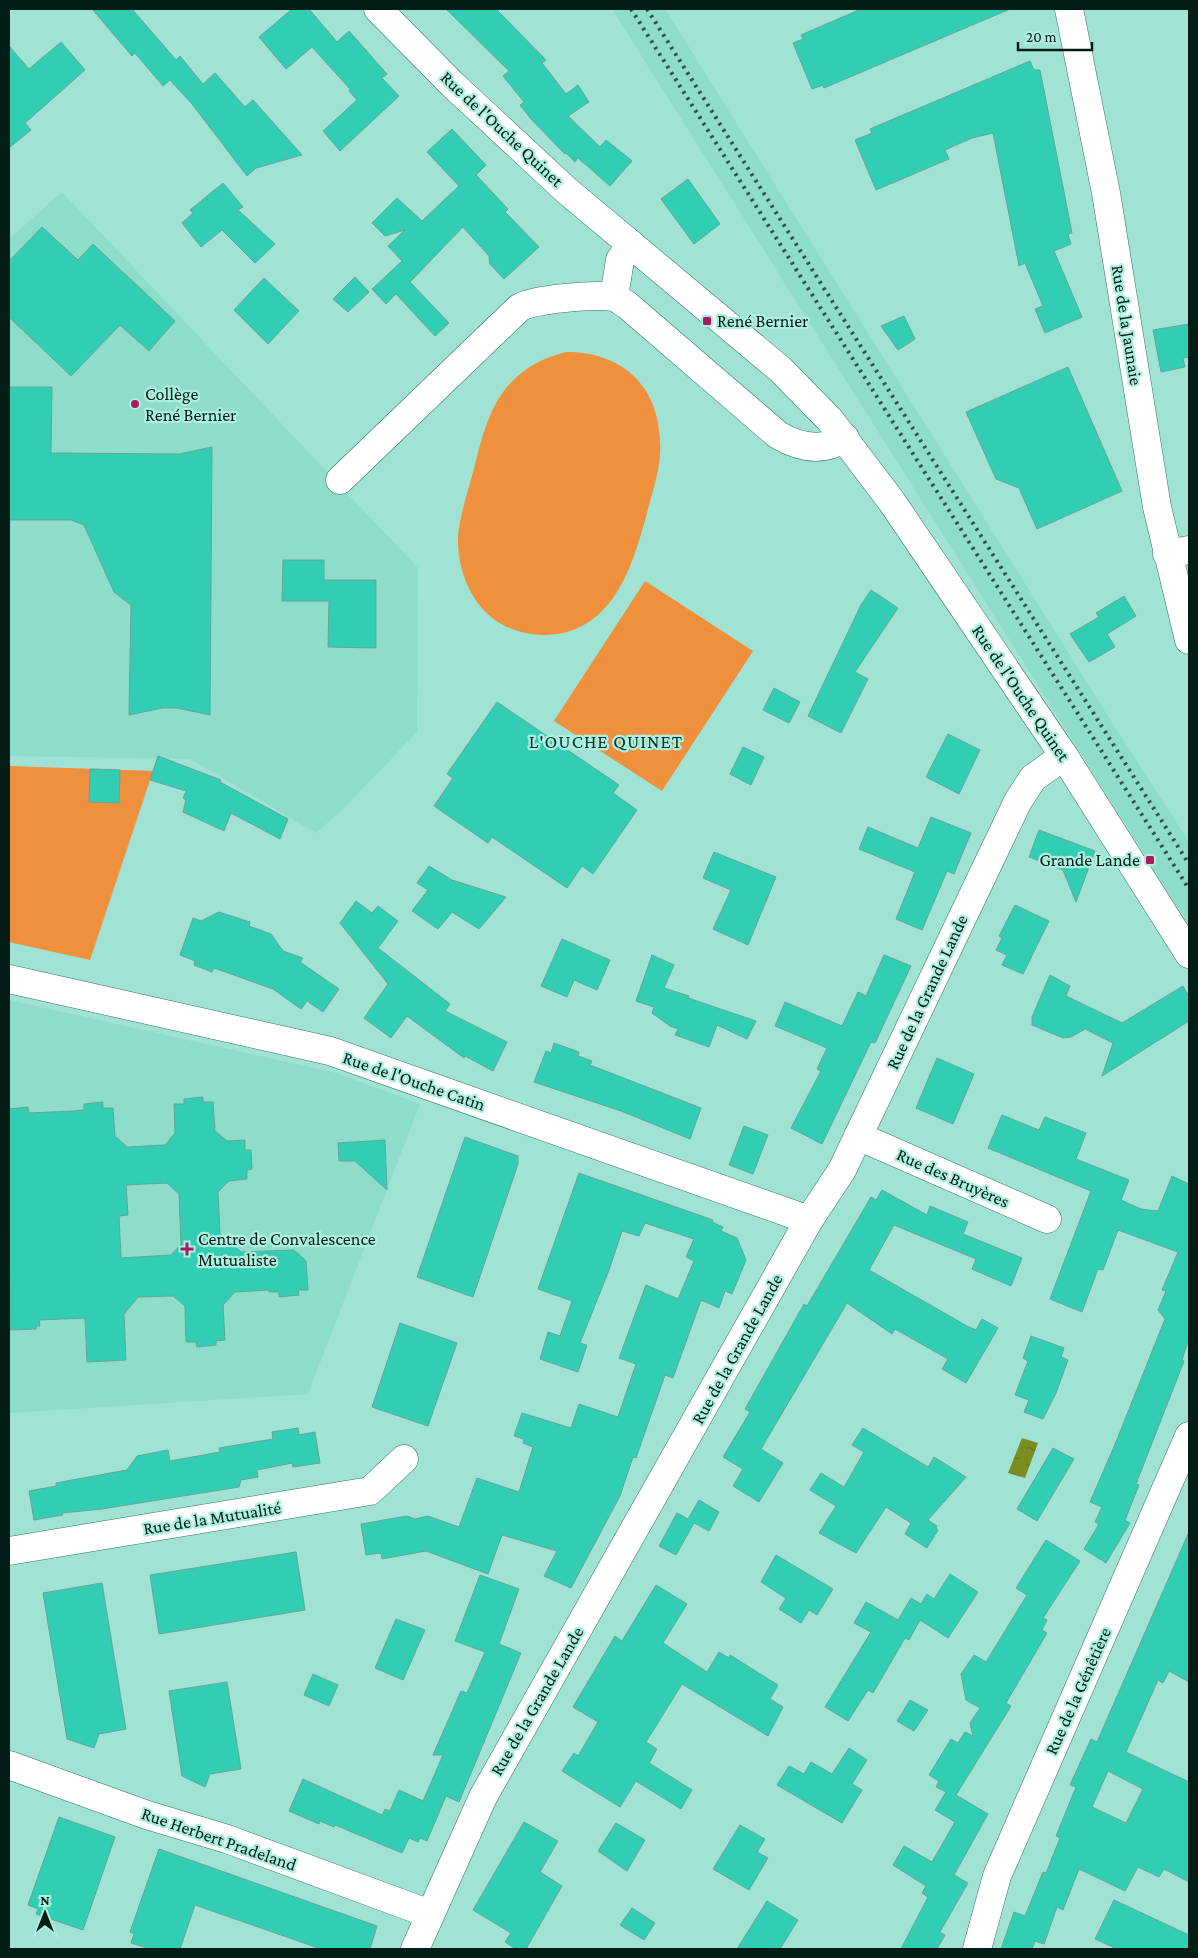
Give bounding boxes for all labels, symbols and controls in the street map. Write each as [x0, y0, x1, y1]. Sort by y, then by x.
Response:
scale bar [1018, 20, 1092, 52]
text: 20 m [1026, 29, 1057, 45]
street label: Rue de l'Ouche Quinet [437, 67, 568, 192]
street label: Rue de la Jaunaie [1108, 263, 1146, 387]
place label: René Bernier [717, 311, 809, 331]
marker: René Bernier [701, 315, 713, 327]
place label: Collège René Bernier [145, 384, 237, 425]
marker: Collège René Bernier [129, 398, 141, 410]
street label: Rue de l'Ouche Quinet [968, 621, 1075, 766]
district label: L'OUCHE QUINET [529, 731, 683, 752]
place label: Grande Lande [1039, 850, 1140, 870]
marker: Grande Lande [1144, 854, 1156, 866]
street label: Rue de la Grande Lande [882, 911, 972, 1073]
street label: Rue de l'Ouche Catin [340, 1047, 488, 1115]
street label: Rue des Bruyères [894, 1144, 1012, 1212]
place label: Centre de Convalescence Mutualiste [198, 1229, 376, 1270]
marker: Centre de Convalescence Mutualiste [180, 1242, 194, 1256]
street label: Rue de la Grande Lande [687, 1270, 787, 1427]
street label: Rue de la Mutualité [142, 1497, 282, 1539]
street label: Rue de la Grande Lande [486, 1623, 588, 1779]
street label: Rue de la Génêtière [1041, 1624, 1115, 1758]
street label: Rue Herbert Pradeland [139, 1803, 300, 1875]
north arrow [20, 1888, 70, 1938]
text: N [40, 1892, 50, 1908]

